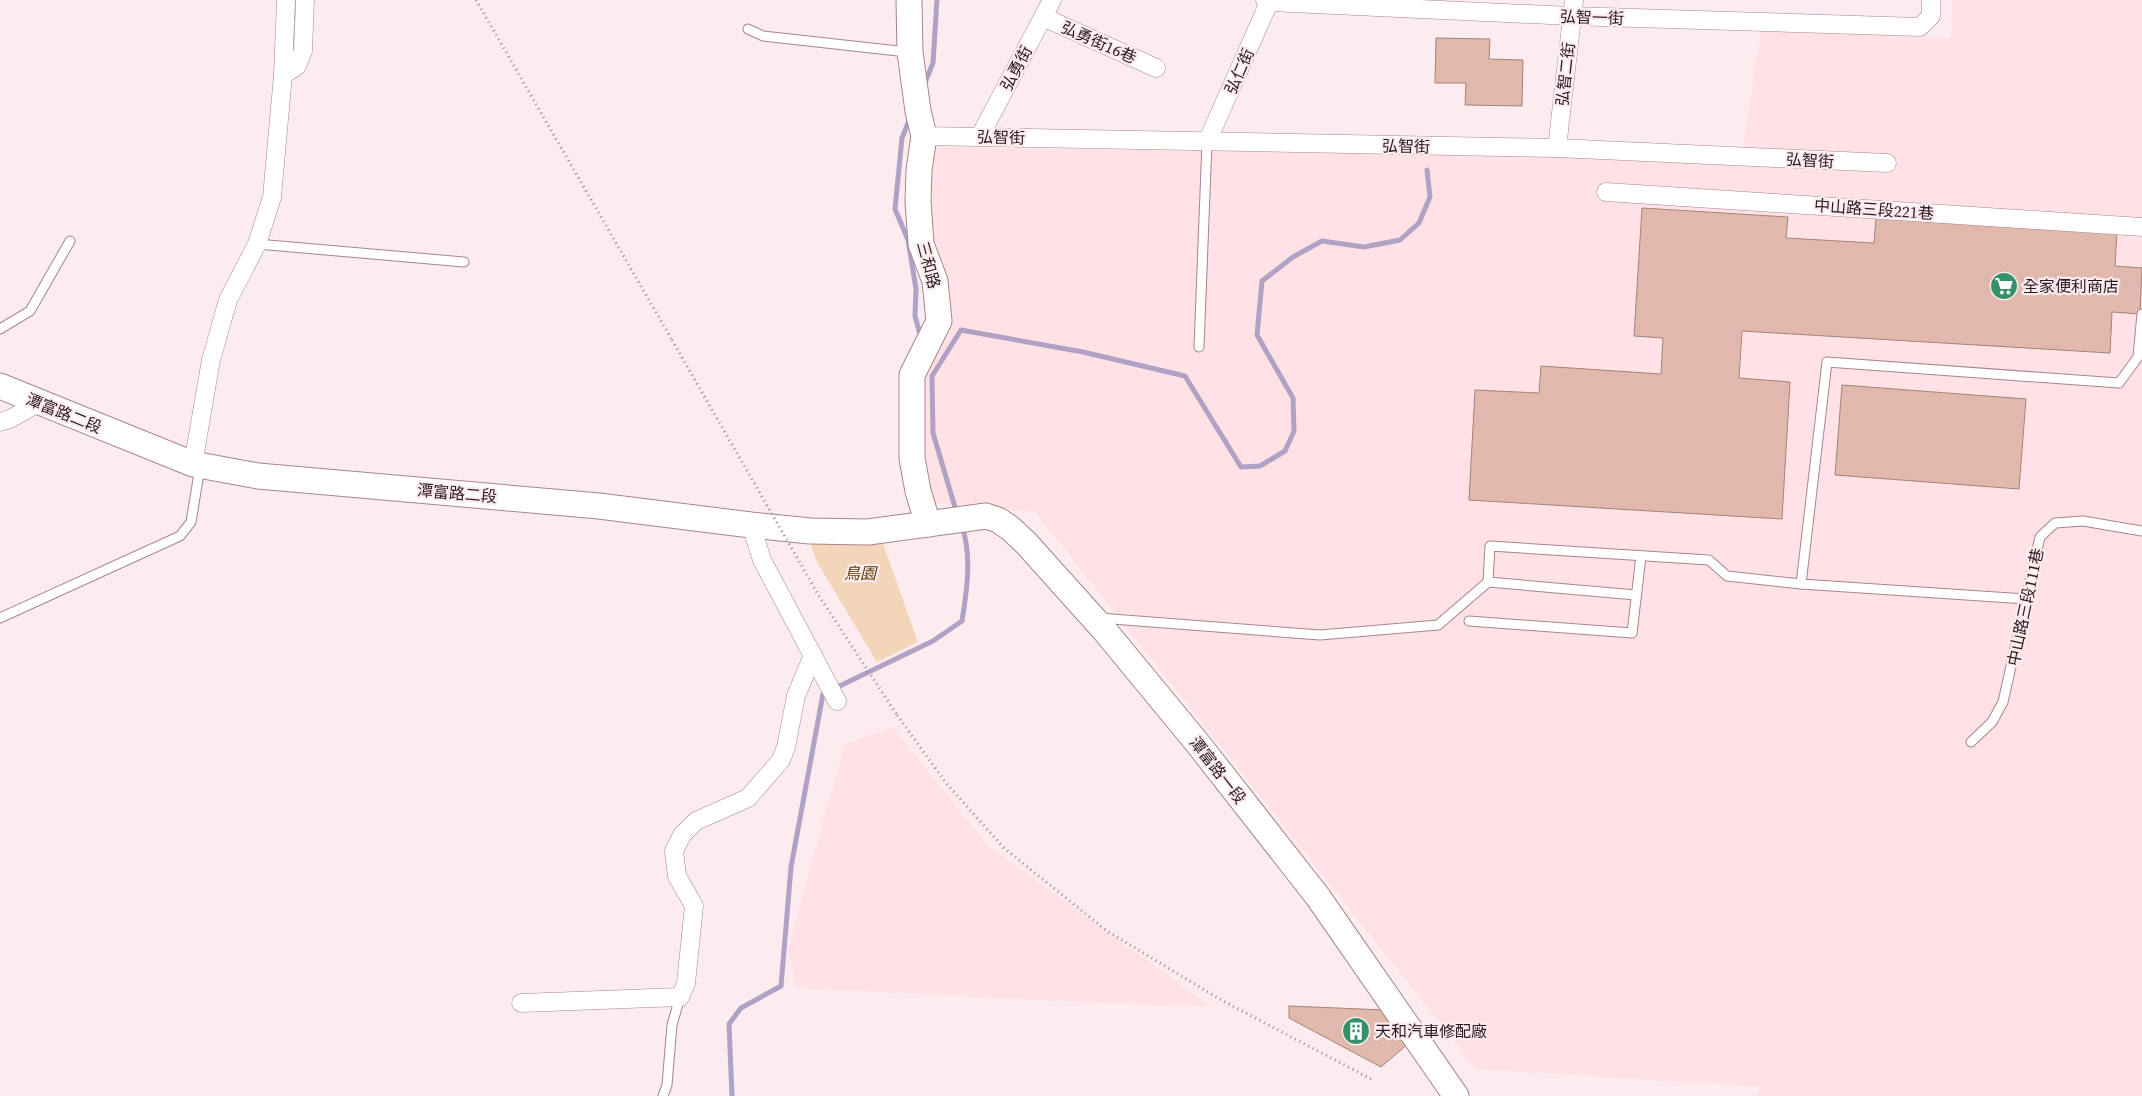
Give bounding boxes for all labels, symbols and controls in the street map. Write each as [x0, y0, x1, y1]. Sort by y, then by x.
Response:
street label: 弘智一街 [1560, 5, 1624, 29]
street label: 弘勇街16巷 [1058, 16, 1140, 68]
street label: 弘智二街 [1551, 41, 1579, 107]
street label: 弘勇街 [995, 42, 1037, 94]
street label: 弘仁街 [1219, 45, 1259, 97]
street label: 弘智街 [977, 126, 1025, 148]
street label: 弘智街 [1382, 135, 1430, 157]
street label: 弘智街 [1785, 148, 1835, 172]
street label: 中山路三段221巷 [1813, 194, 1935, 224]
street label: 三和路 [912, 239, 946, 291]
supermarket icon: 全家便利商店 [1989, 271, 2019, 301]
place label: 全家便利商店 [2023, 275, 2119, 297]
street label: 潭富路二段 [23, 388, 105, 438]
street label: 潭富路二段 [416, 479, 498, 507]
street label: 中山路三段111巷 [2002, 546, 2048, 668]
park label: 鳥園 [844, 562, 878, 584]
street label: 潭富路一段 [1185, 732, 1251, 808]
building icon: 天和汽車修配廠 [1341, 1016, 1371, 1046]
place label: 天和汽車修配廠 [1375, 1020, 1487, 1042]

